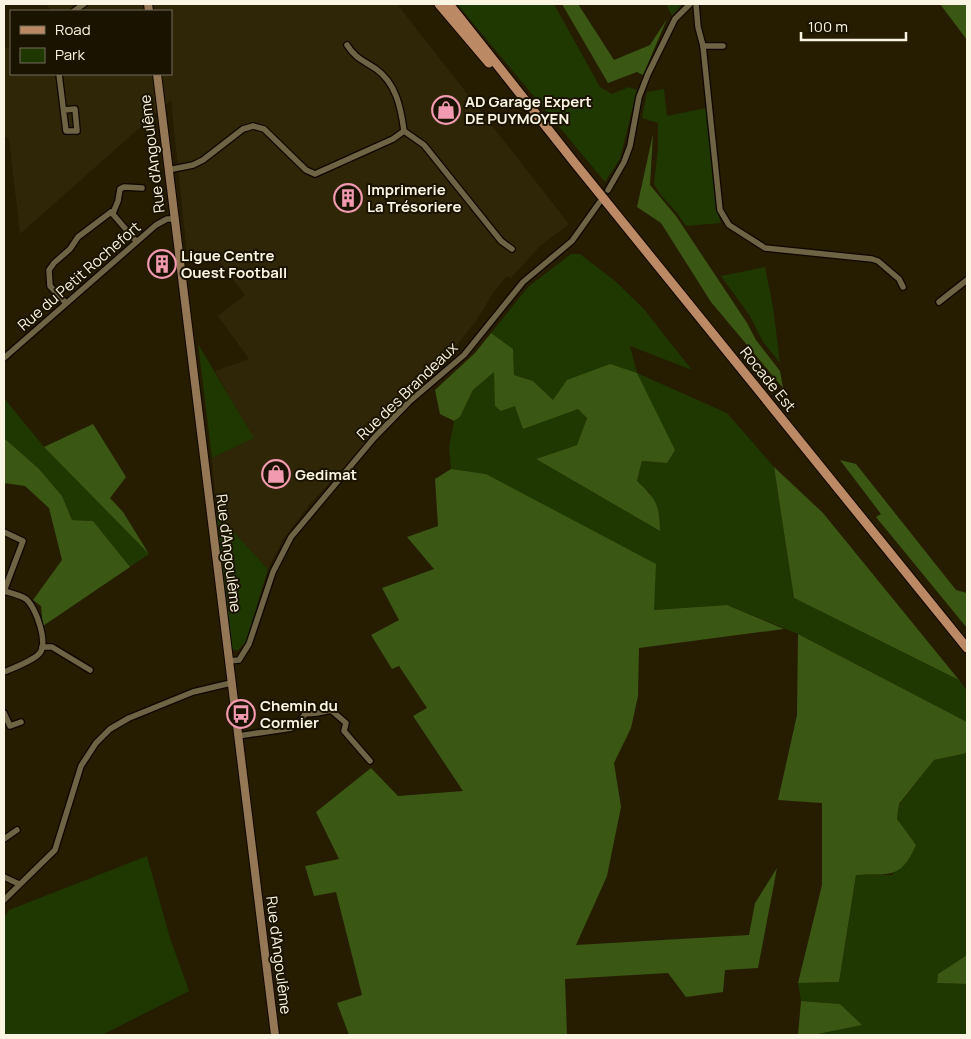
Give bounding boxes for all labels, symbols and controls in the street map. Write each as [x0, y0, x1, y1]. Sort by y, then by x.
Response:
legend [10, 10, 172, 75]
scale bar [801, 10, 906, 42]
text: 100 m [808, 16, 848, 37]
text: Road [55, 19, 91, 40]
text: Park [55, 44, 85, 65]
place label: AD Garage Expert DE PUYMOYEN [465, 91, 592, 129]
street label: Rue d'Angoulême [134, 93, 170, 214]
shop icon: AD Garage Expert DE PUYMOYEN [431, 95, 461, 125]
place label: Imprimerie La Trésoriere [367, 179, 461, 217]
building icon: Imprimerie La Trésoriere [333, 183, 363, 213]
street label: Rue du Petit Rochefort [13, 217, 145, 335]
place label: Ligue Centre Ouest Football [181, 245, 287, 283]
building icon: Ligue Centre Ouest Football [147, 249, 177, 279]
street label: Rue des Brandeaux [352, 337, 462, 445]
street label: Rocade Est [735, 342, 801, 416]
shop icon: Gedimat [261, 459, 291, 489]
place label: Gedimat [295, 464, 357, 485]
street label: Rue d'Angoulême [211, 493, 247, 614]
place label: Chemin du Cormier [260, 695, 338, 733]
bus stop icon: Chemin du Cormier [226, 699, 256, 729]
street label: Rue d'Angoulême [261, 895, 297, 1016]

